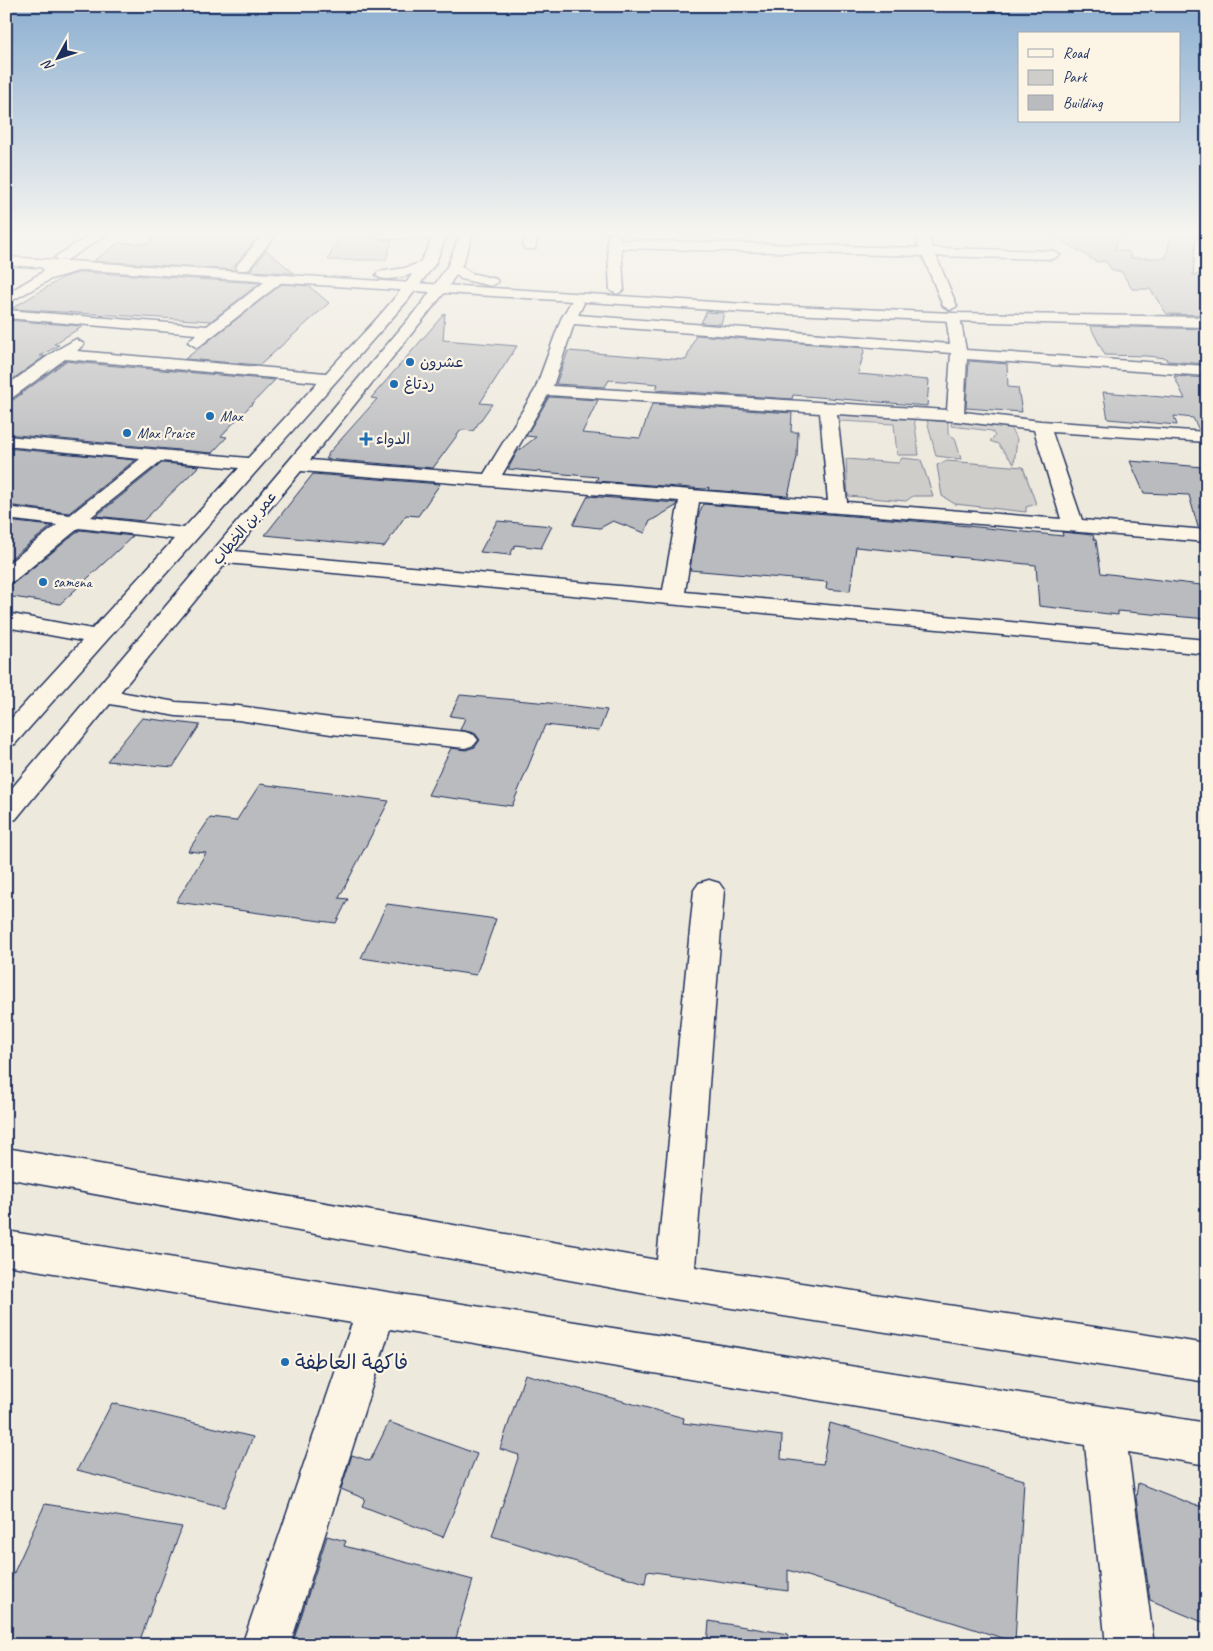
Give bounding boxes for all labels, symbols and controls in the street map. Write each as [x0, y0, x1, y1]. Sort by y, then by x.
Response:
north arrow [32, 32, 82, 82]
legend [1018, 32, 1180, 122]
text: Road [1063, 44, 1090, 63]
text: N [38, 55, 58, 75]
text: Park [1063, 68, 1088, 87]
text: Building [1063, 94, 1103, 113]
place label: عشرون [420, 353, 463, 372]
marker: عشرون [404, 356, 416, 368]
place label: ردتاغ [404, 375, 434, 394]
marker: ردتاغ [388, 378, 400, 390]
place label: Max [220, 407, 244, 426]
marker: Max [204, 410, 216, 422]
place label: Max Praise [137, 424, 195, 443]
marker: Max Praise [121, 427, 133, 439]
place label: الدواء [376, 430, 410, 449]
marker: الدواء [360, 433, 372, 445]
street label: عمر بن الخطاب [208, 488, 281, 569]
place label: samena [53, 573, 93, 592]
marker: samena [37, 576, 49, 588]
place label: فاكهة العاطفة [295, 1349, 408, 1375]
marker: فاكهة العاطفة [279, 1356, 291, 1368]

